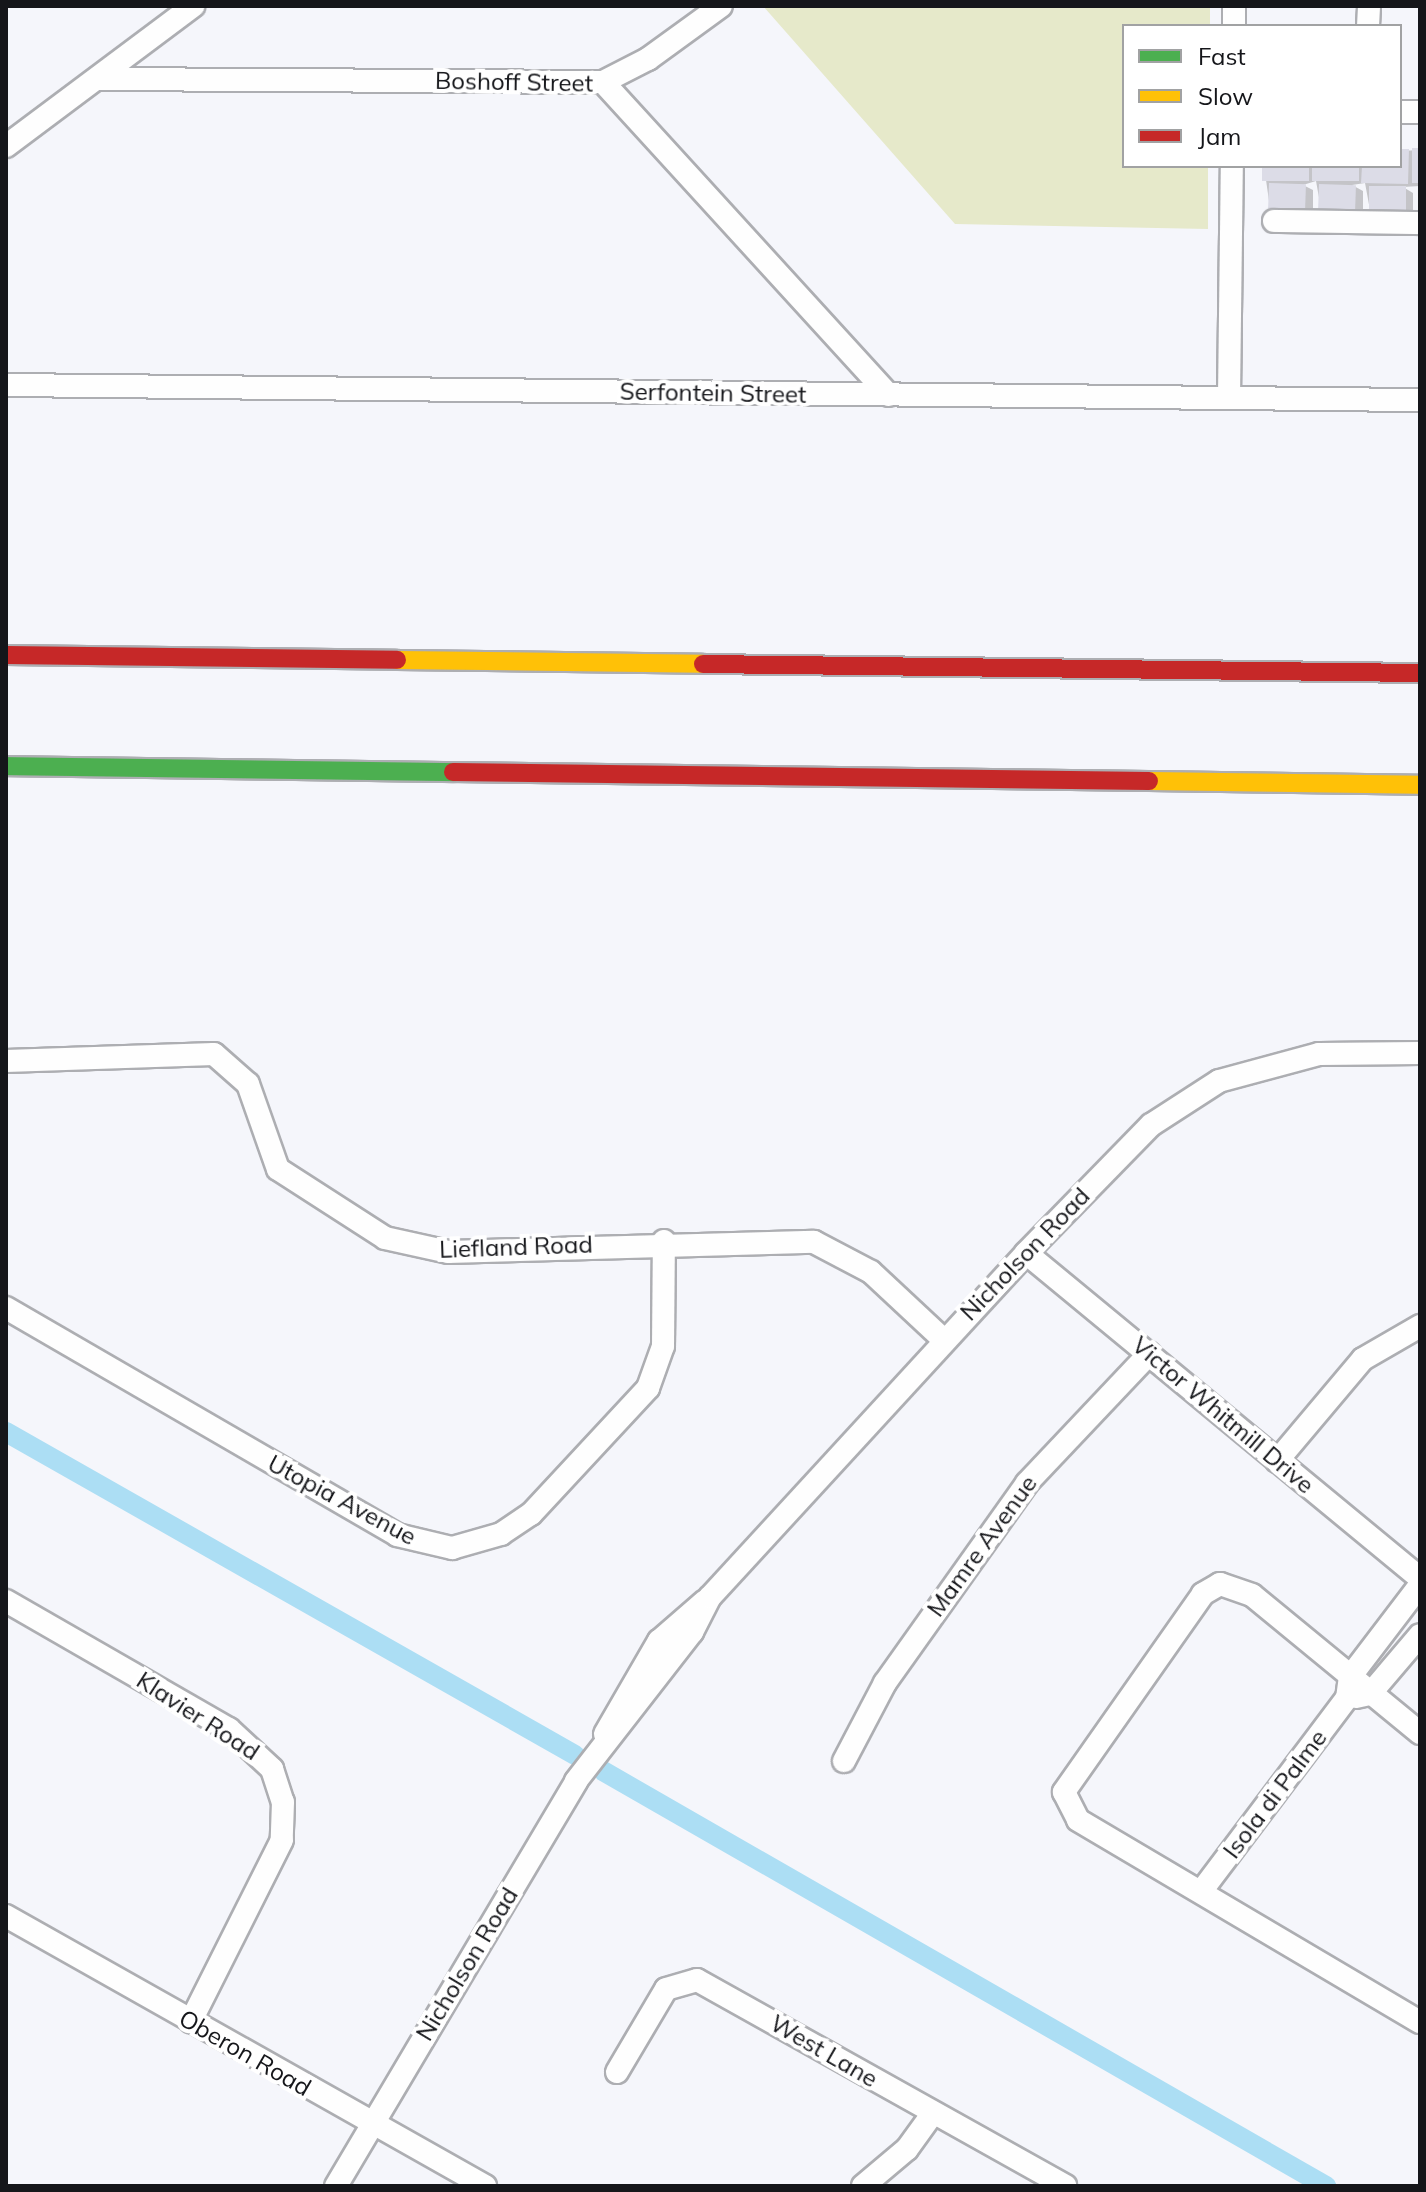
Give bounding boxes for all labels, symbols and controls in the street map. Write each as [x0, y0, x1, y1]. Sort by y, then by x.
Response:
legend [1122, 24, 1402, 168]
text: Fast [1198, 41, 1246, 71]
street label: Boshoff Street [435, 66, 593, 98]
text: Slow [1198, 81, 1253, 111]
text: Jam [1198, 121, 1241, 151]
street label: Serfontein Street [619, 377, 807, 409]
street label: Nicholson Road [954, 1181, 1096, 1327]
street label: Liefland Road [439, 1230, 593, 1264]
street label: Victor Whitmill Drive [1126, 1330, 1320, 1500]
street label: Utopia Avenue [263, 1449, 421, 1551]
street label: Mamre Avenue [921, 1470, 1043, 1622]
street label: Klavier Road [131, 1666, 265, 1766]
street label: Isola di Palme [1217, 1724, 1333, 1864]
street label: Nicholson Road [410, 1882, 524, 2046]
street label: Oberon Road [174, 2004, 316, 2102]
street label: West Lane [765, 2009, 883, 2093]

